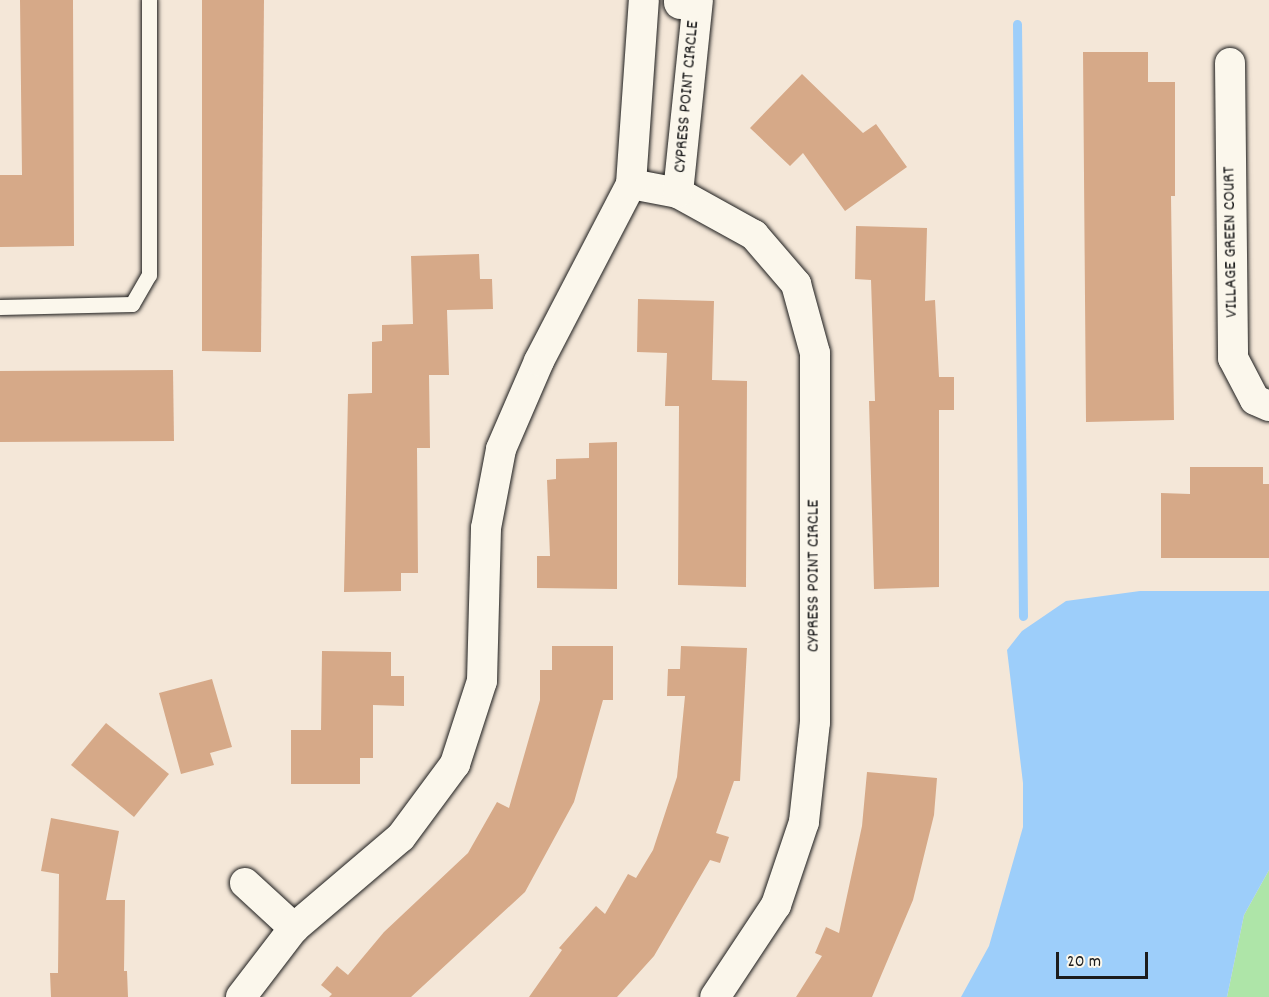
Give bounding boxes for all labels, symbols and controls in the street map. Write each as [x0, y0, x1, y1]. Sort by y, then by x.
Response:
street label: CYPRESS POINT CIRCLE [671, 20, 705, 174]
street label: VILLAGE GREEN COURT [1220, 166, 1244, 318]
street label: CYPRESS POINT CIRCLE [804, 500, 826, 652]
scale bar [1059, 940, 1150, 978]
text: 20 m [1067, 950, 1101, 975]

